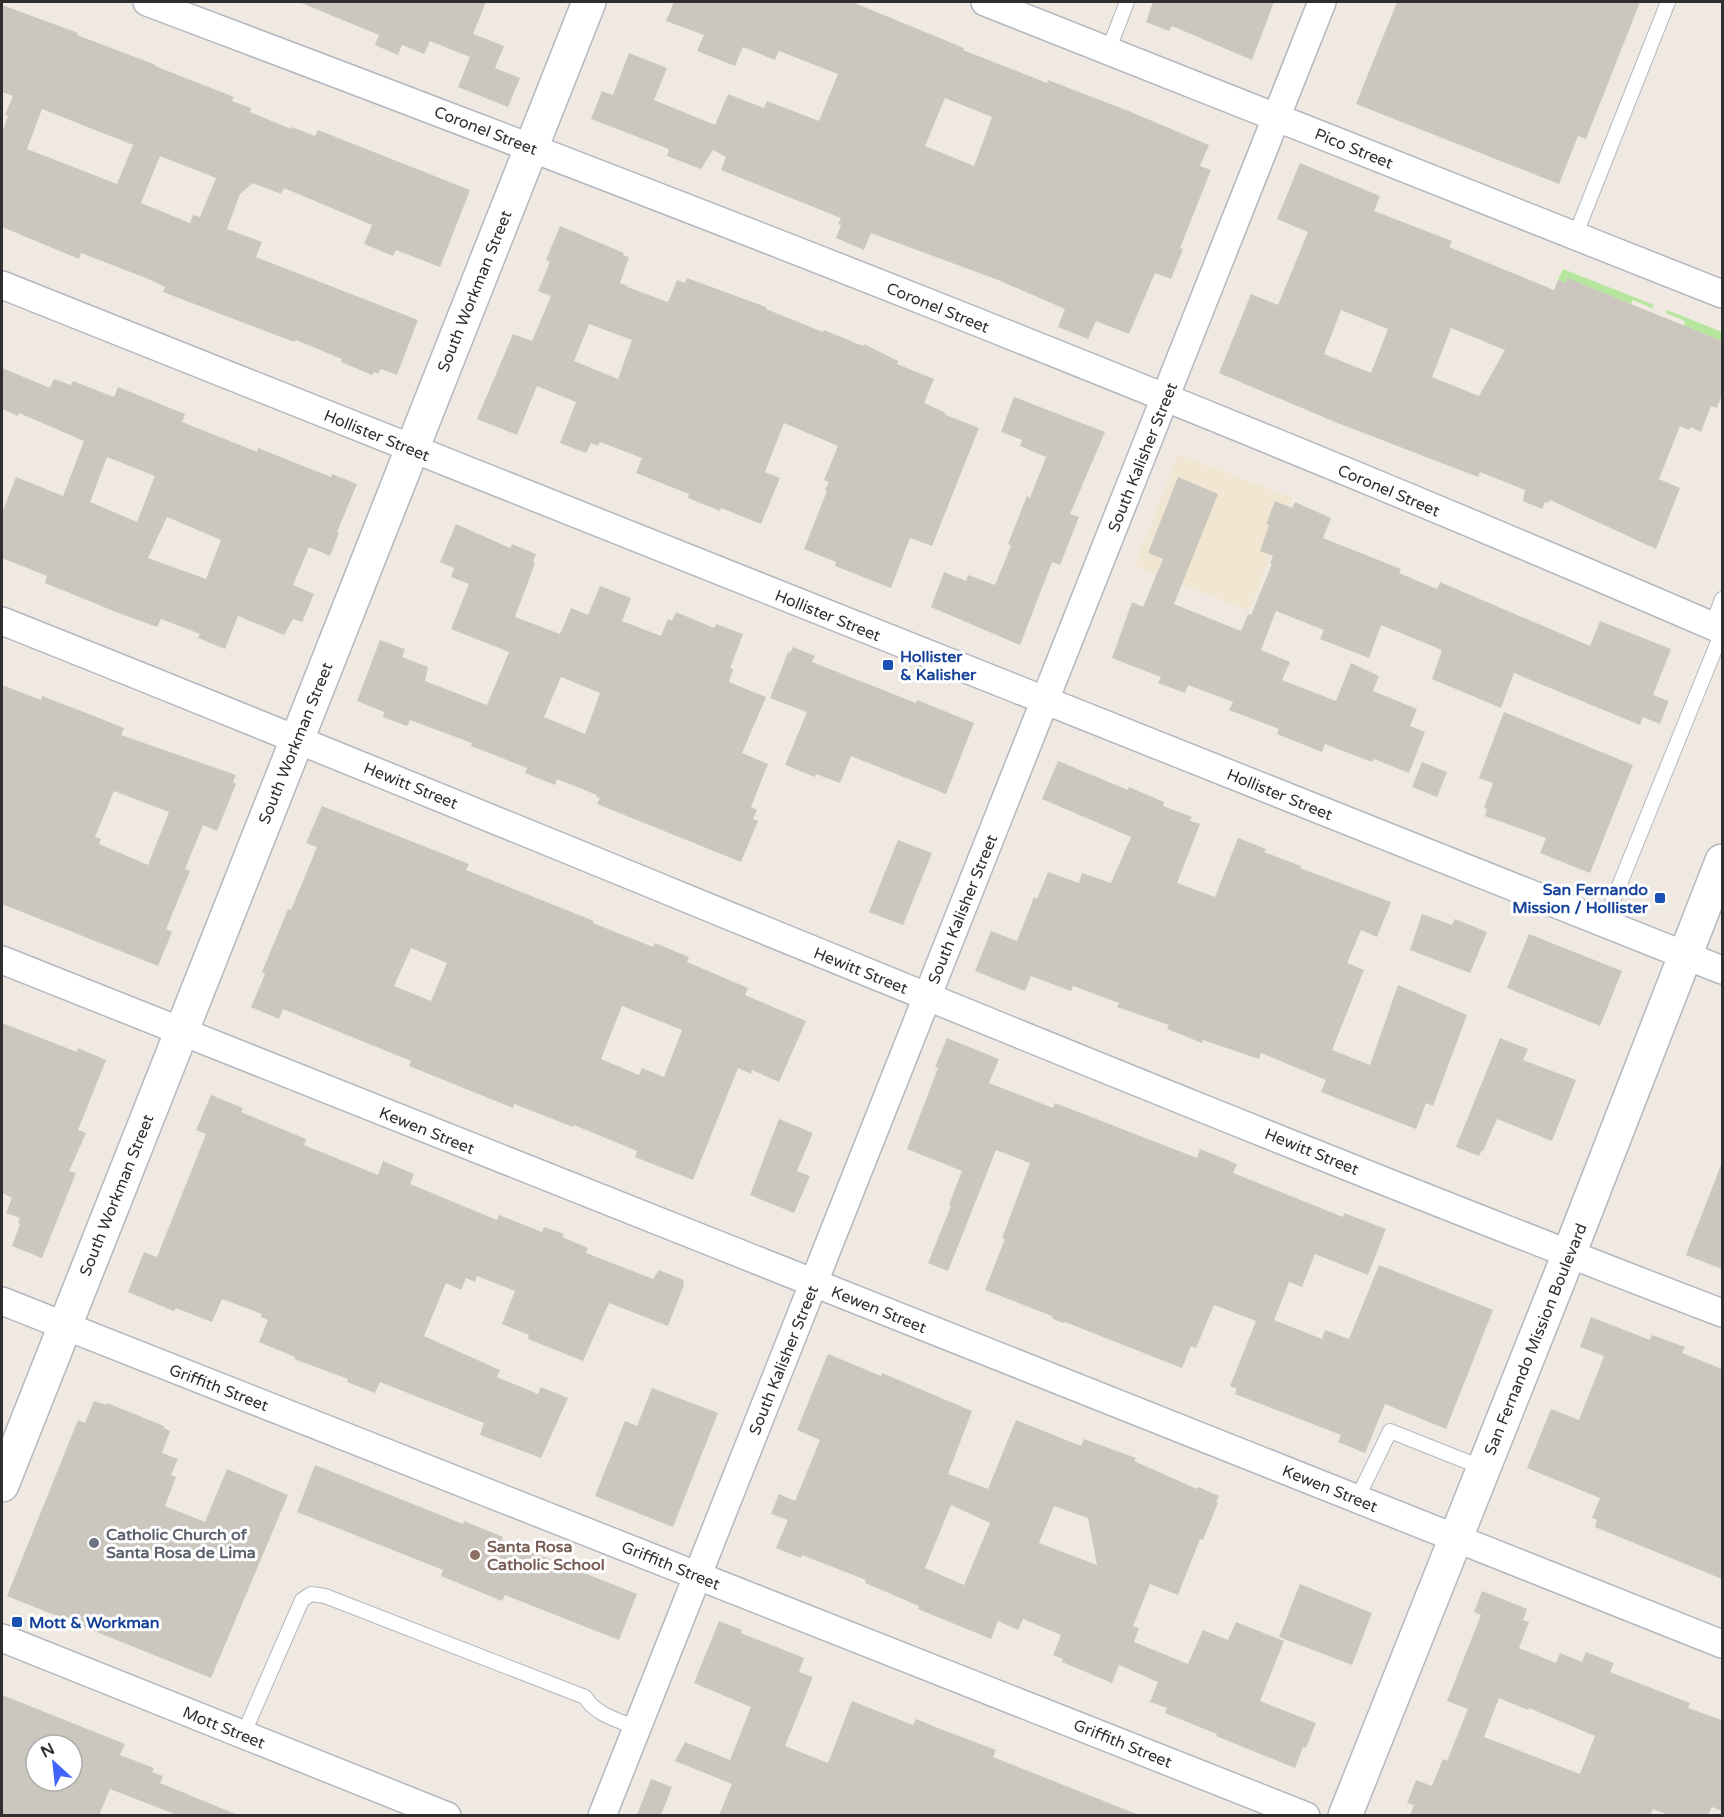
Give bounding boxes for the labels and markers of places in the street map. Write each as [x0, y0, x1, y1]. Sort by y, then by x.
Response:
place label: Hollister & Kalisher [900, 647, 977, 685]
marker: Hollister & Kalisher [881, 658, 895, 672]
place label: San Fernando Mission / Hollister [1512, 880, 1649, 918]
marker: San Fernando Mission / Hollister [1653, 891, 1667, 905]
place label: Catholic Church of Santa Rosa de Lima [106, 1525, 256, 1563]
marker: Catholic Church of Santa Rosa de Lima [87, 1536, 101, 1550]
place label: Santa Rosa Catholic School [487, 1537, 605, 1575]
marker: Santa Rosa Catholic School [468, 1548, 482, 1562]
place label: Mott & Workman [29, 1613, 160, 1633]
marker: Mott & Workman [10, 1615, 24, 1629]

